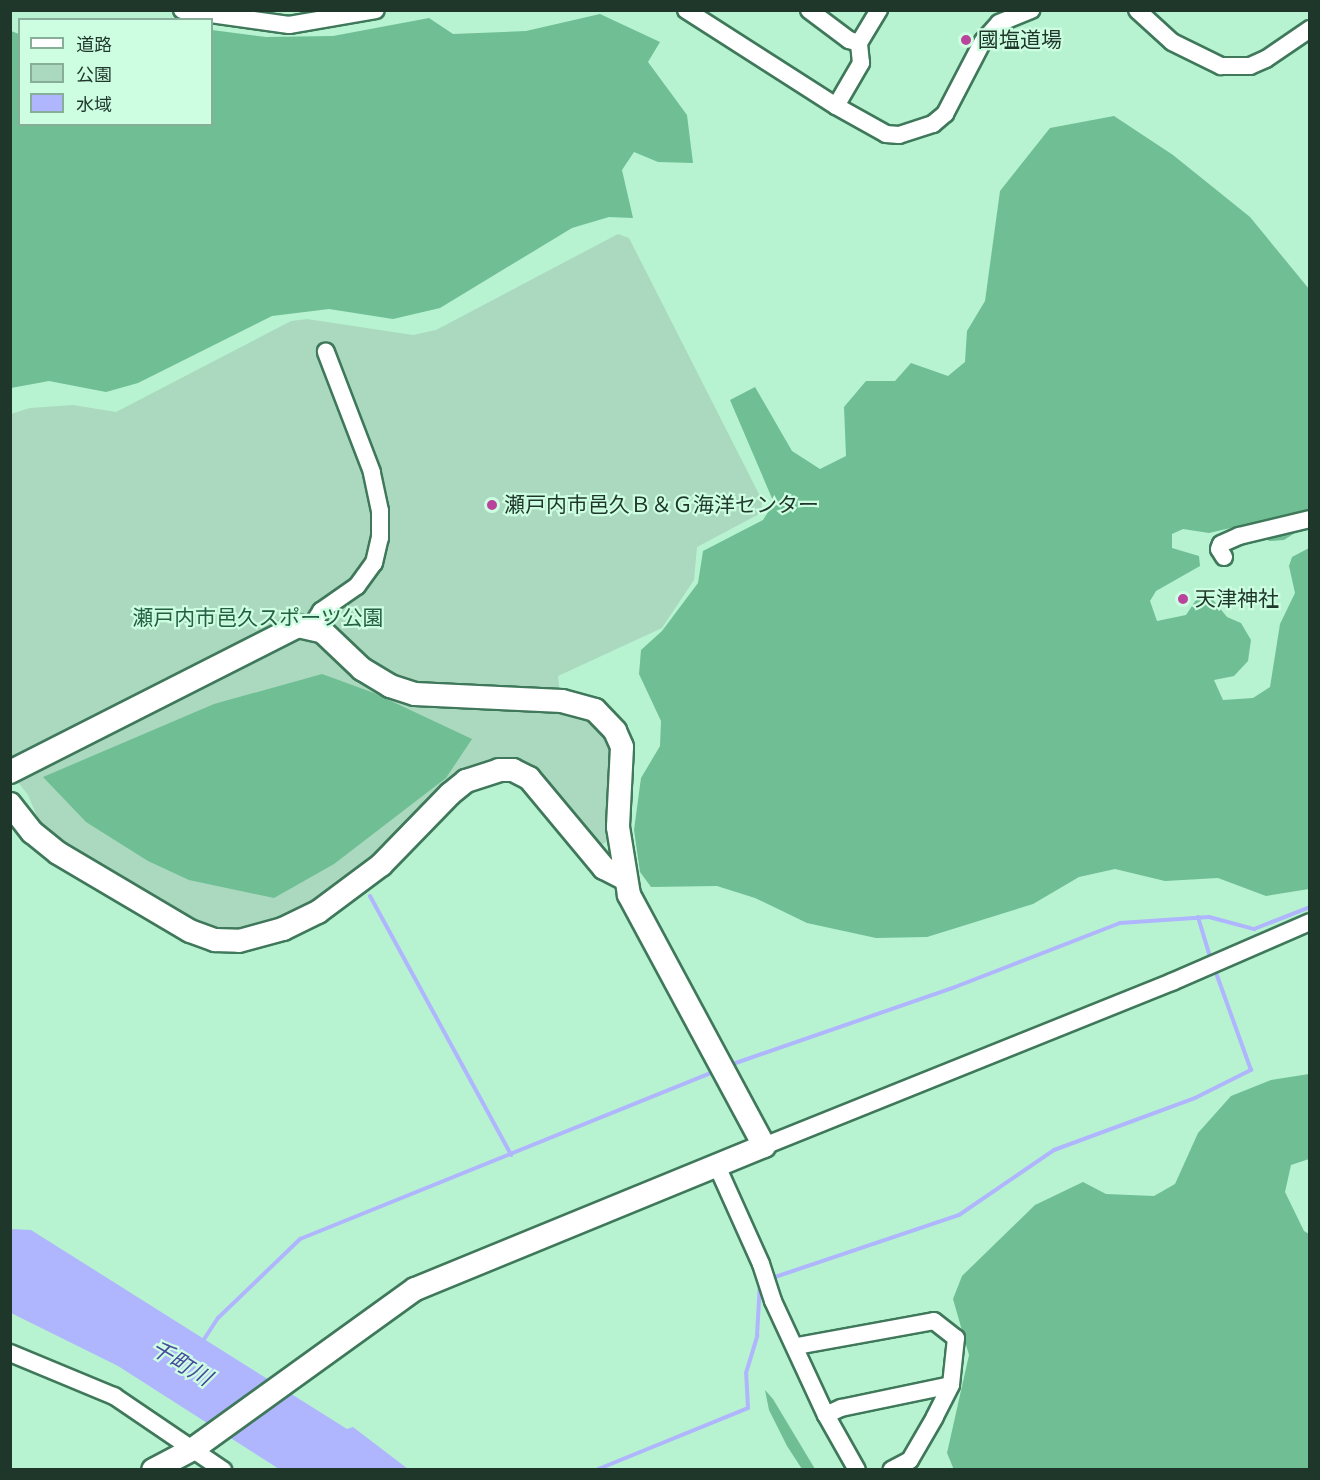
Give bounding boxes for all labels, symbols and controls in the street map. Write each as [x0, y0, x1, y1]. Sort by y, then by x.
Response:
legend [18, 18, 213, 126]
place label: 國塩道場 [978, 27, 1062, 53]
text: 道路 [76, 33, 112, 56]
marker: 國塩道場 [959, 33, 973, 47]
text: 公園 [76, 63, 112, 86]
text: 水域 [76, 93, 112, 116]
place label: 瀬戸内市邑久Ｂ＆Ｇ海洋センター [504, 492, 819, 518]
marker: 瀬戸内市邑久Ｂ＆Ｇ海洋センター [485, 498, 499, 512]
place label: 天津神社 [1195, 586, 1279, 612]
marker: 天津神社 [1176, 592, 1190, 606]
park label: 瀬戸内市邑久スポーツ公園 [132, 605, 384, 631]
water label: 千町川 [146, 1335, 216, 1391]

